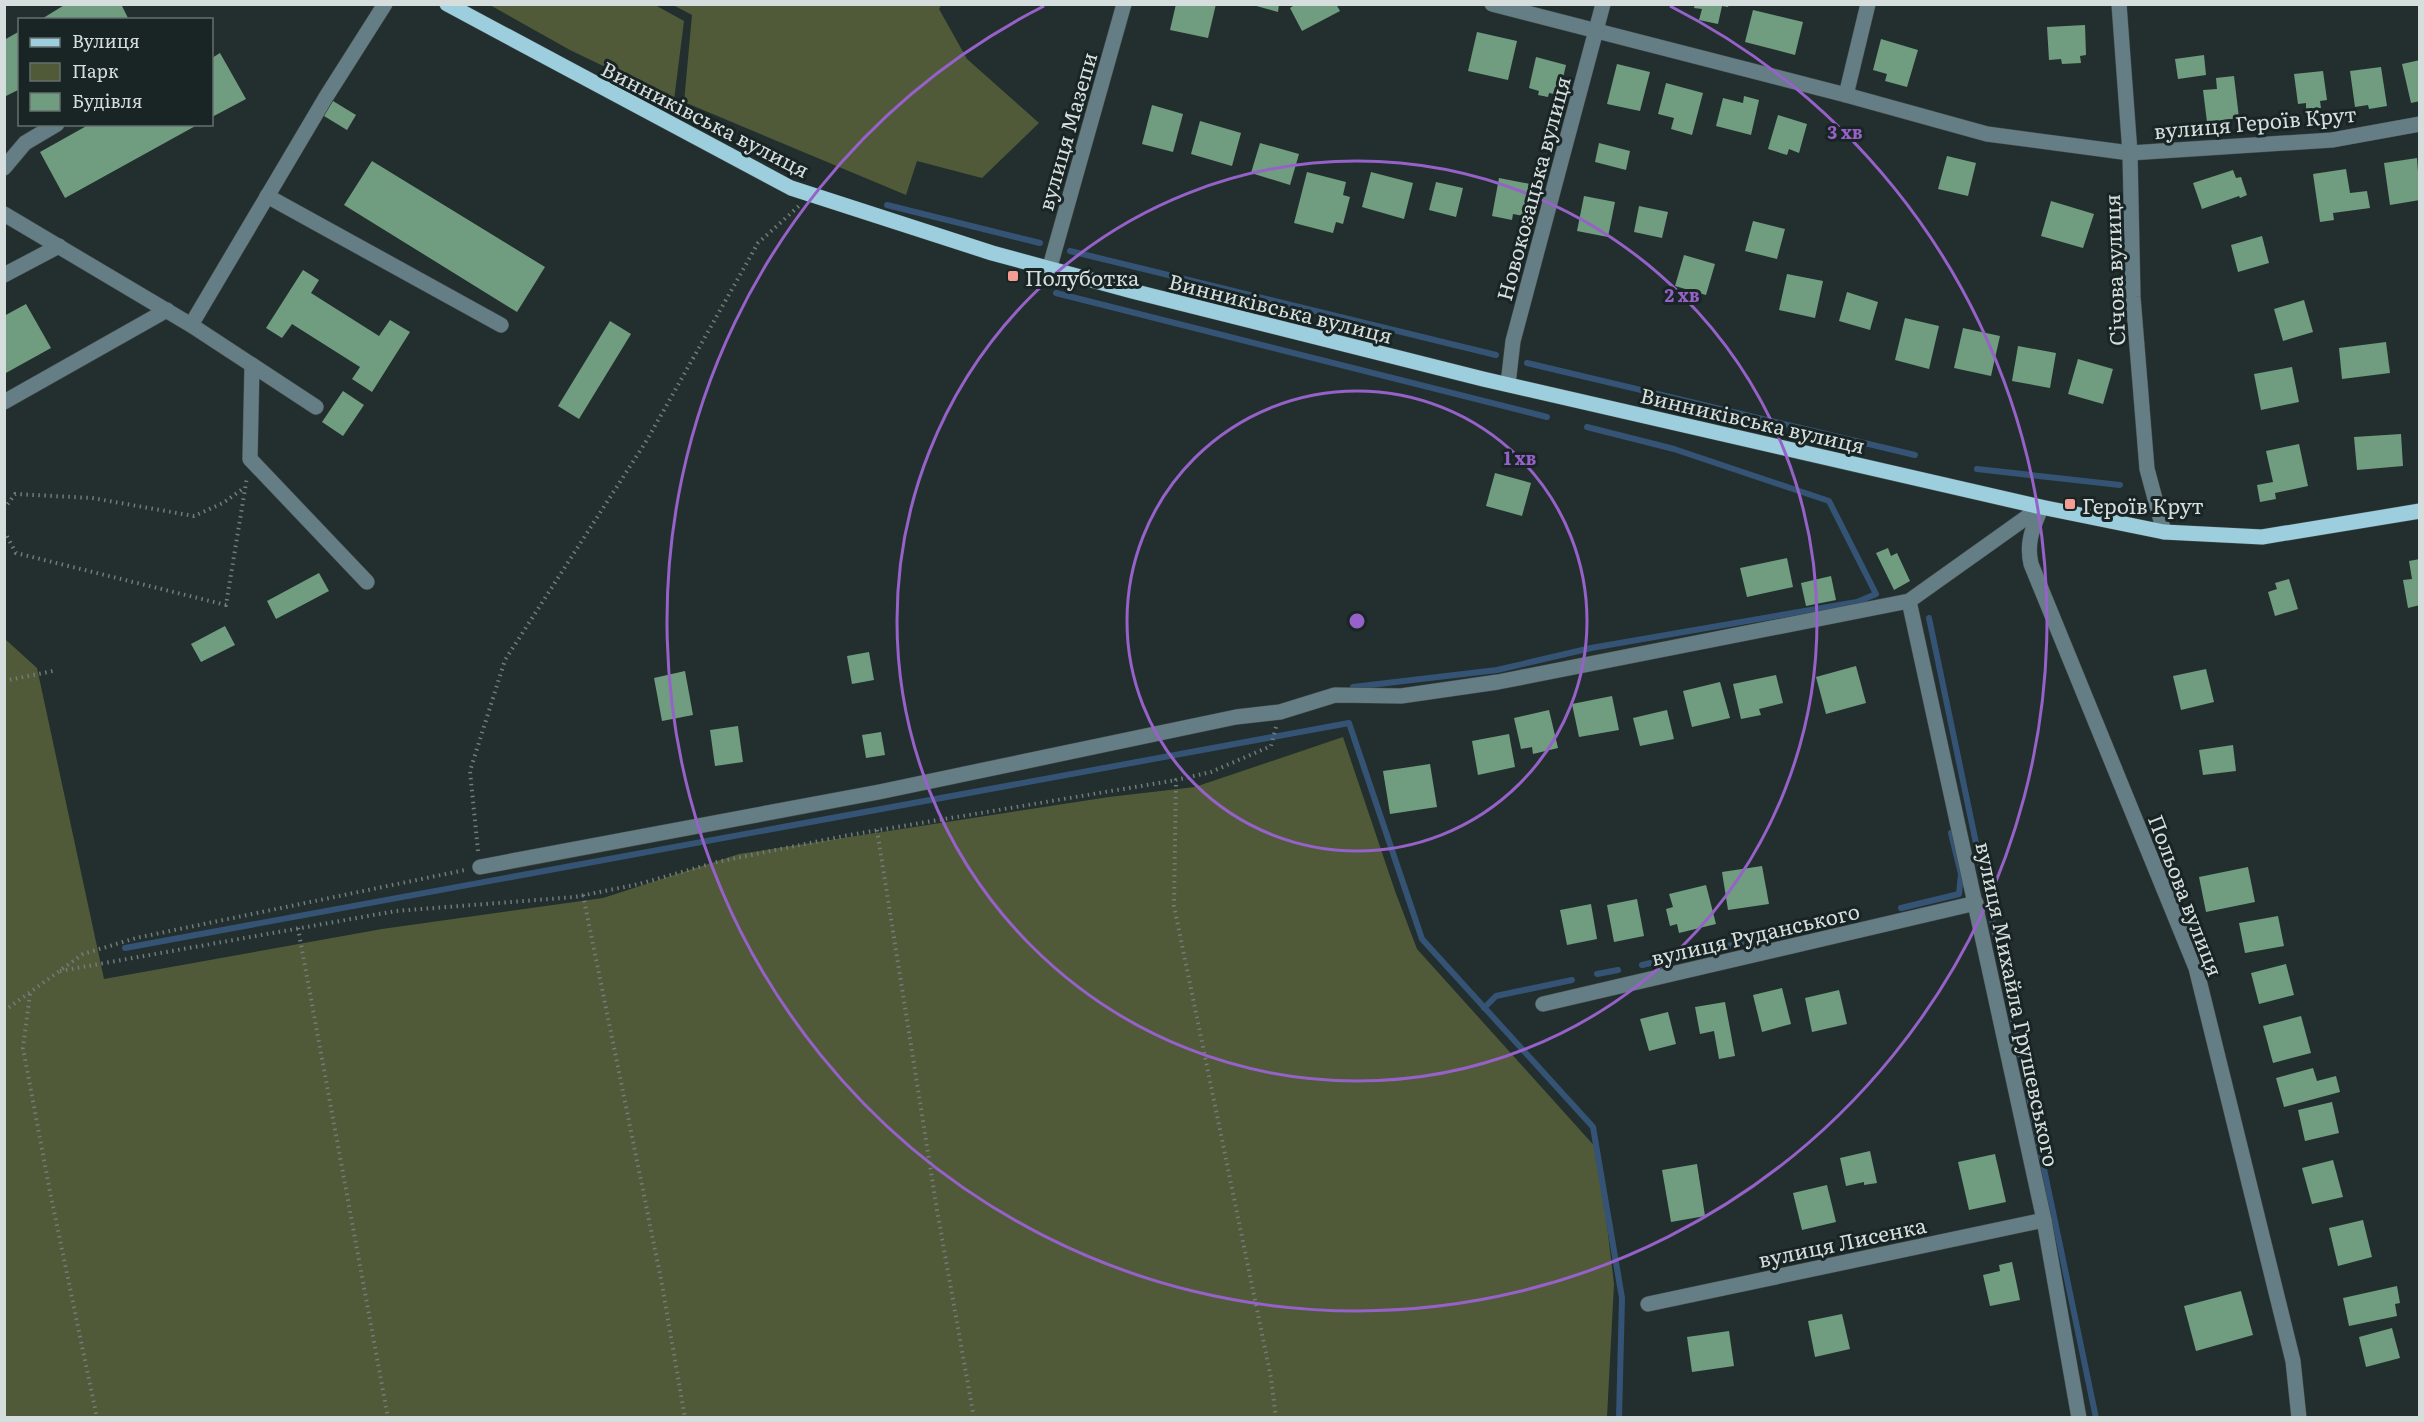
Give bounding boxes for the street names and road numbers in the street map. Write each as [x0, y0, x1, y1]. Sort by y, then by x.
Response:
street label: вулиця Мазепи [1029, 48, 1103, 214]
street label: Винниківська вулиця [597, 52, 815, 184]
street label: Новокозацька вулиця [1487, 72, 1577, 304]
street label: вулиця Героїв Крут [2152, 97, 2358, 145]
street label: Січова вулиця [2095, 194, 2131, 346]
street label: Винниківська вулиця [1166, 264, 1396, 350]
street label: Винниківська вулиця [1638, 378, 1868, 460]
street label: Польова вулиця [2142, 810, 2232, 980]
street label: вулиця Михайла Грушевського [1969, 839, 2069, 1169]
street label: вулиця Руданського [1648, 894, 1862, 972]
street label: вулиця Лисенка [1755, 1208, 1930, 1274]

